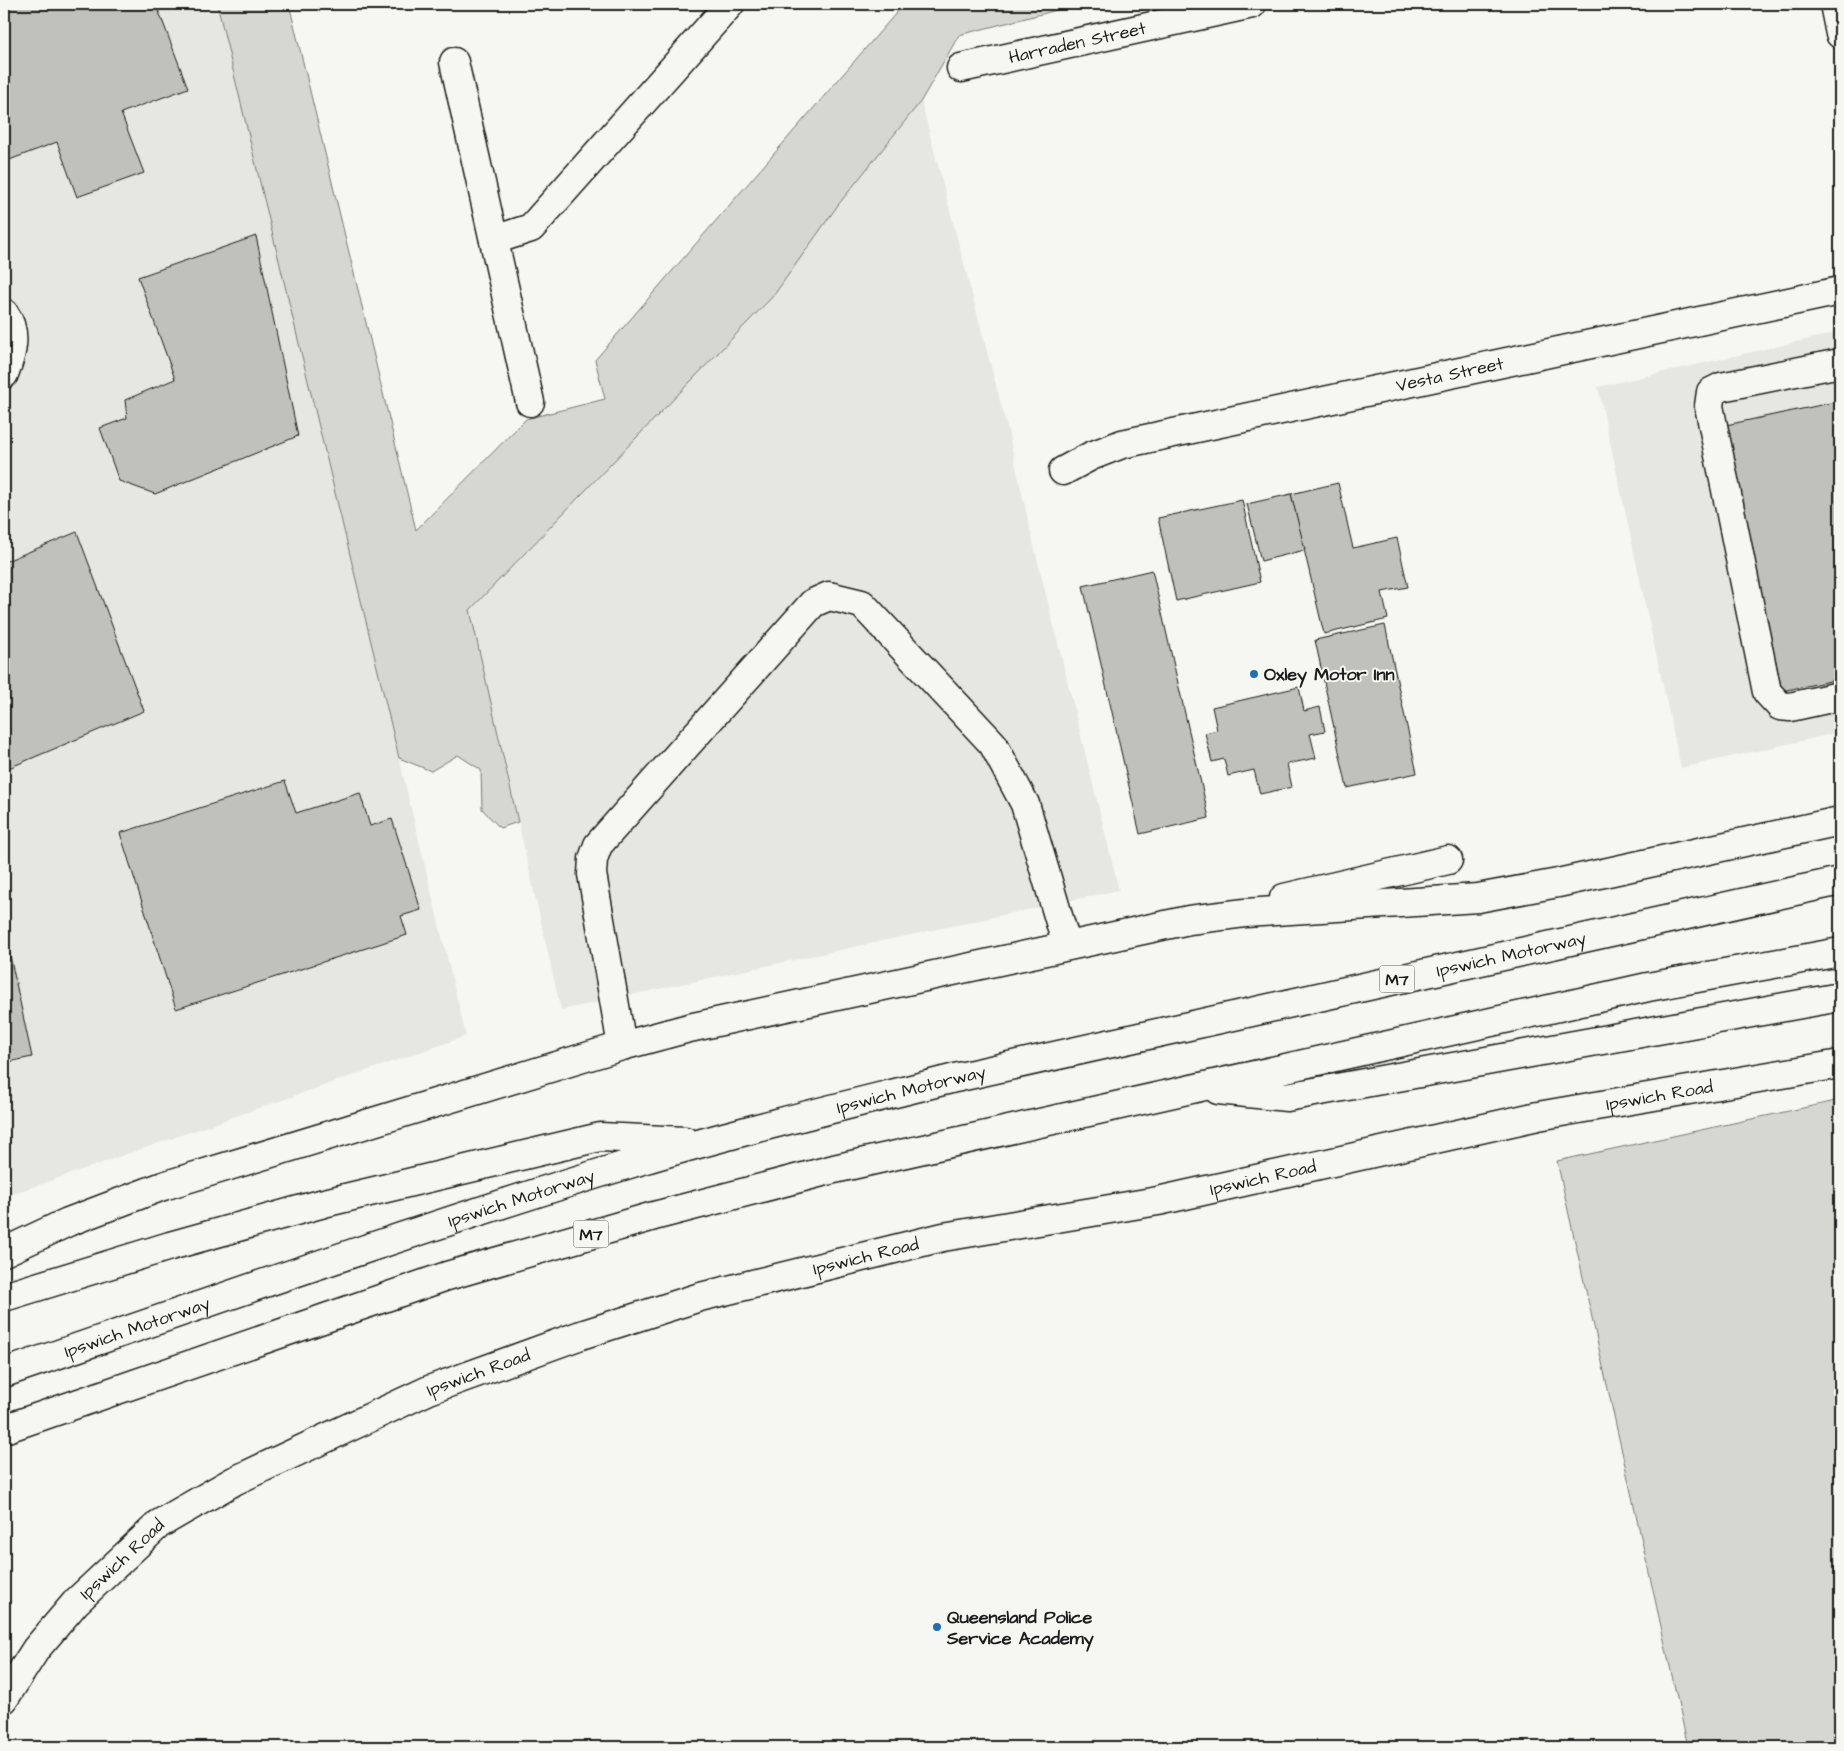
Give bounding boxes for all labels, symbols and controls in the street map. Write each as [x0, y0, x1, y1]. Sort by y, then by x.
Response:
street label: Harraden Street [1006, 16, 1149, 70]
street label: Vesta Street [1394, 351, 1507, 398]
place label: Oxley Motor Inn [1264, 662, 1394, 688]
marker: Oxley Motor Inn [1248, 668, 1260, 680]
street label: Ipswich Motorway [1434, 926, 1589, 983]
road number: M7 [1380, 966, 1414, 992]
street label: Ipswich Motorway [834, 1060, 988, 1120]
street label: Ipswich Road [1604, 1074, 1715, 1117]
street label: Ipswich Road [1208, 1154, 1318, 1202]
street label: Ipswich Motorway [445, 1163, 598, 1234]
road number: M7 [574, 1220, 608, 1248]
street label: Ipswich Road [811, 1231, 921, 1282]
street label: Ipswich Motorway [61, 1291, 214, 1364]
street label: Ipswich Road [422, 1343, 533, 1402]
street label: Ipswich Road [74, 1513, 170, 1605]
place label: Queensland Police Service Academy [946, 1605, 1094, 1652]
marker: Queensland Police Service Academy [931, 1621, 943, 1633]

